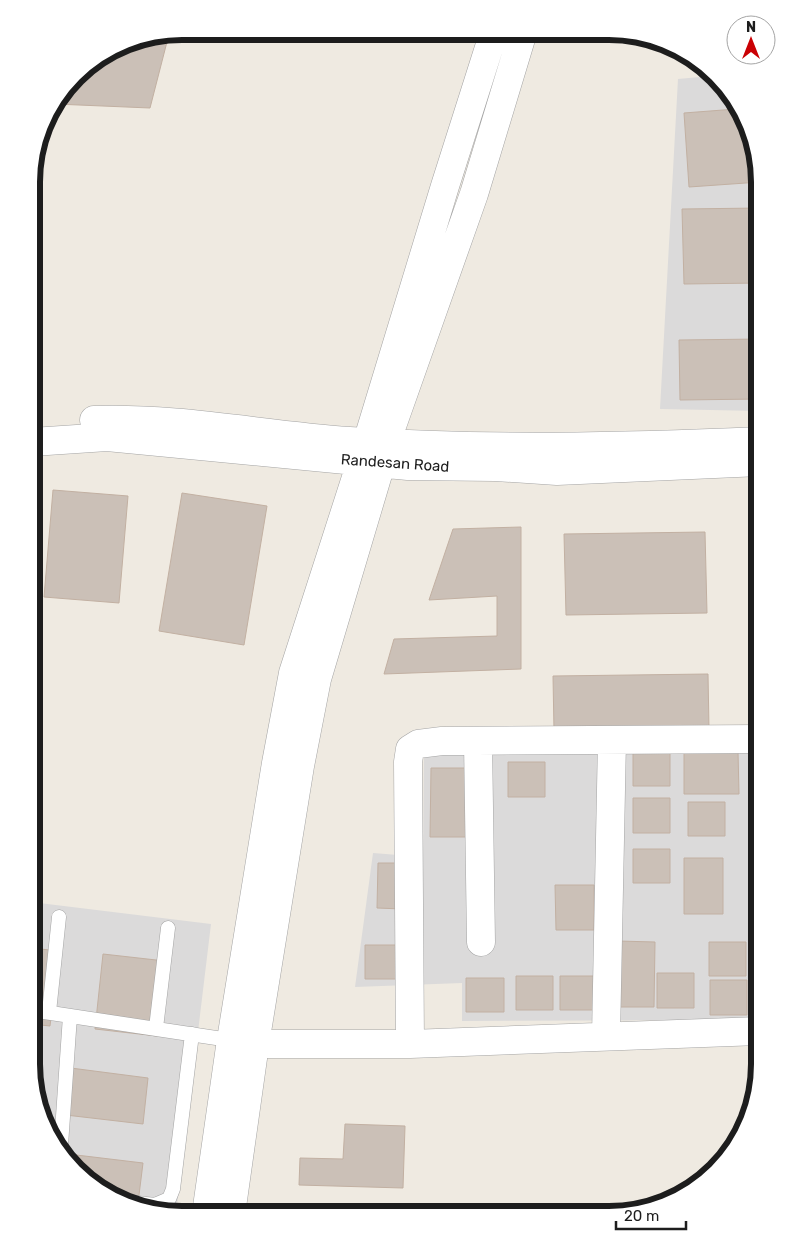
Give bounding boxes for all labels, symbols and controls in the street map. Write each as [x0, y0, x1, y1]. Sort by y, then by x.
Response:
north arrow [726, 15, 776, 65]
text: N [746, 19, 756, 36]
street label: Randesan Road [340, 450, 450, 476]
scale bar [616, 1198, 686, 1230]
text: 20 m [624, 1207, 659, 1225]

